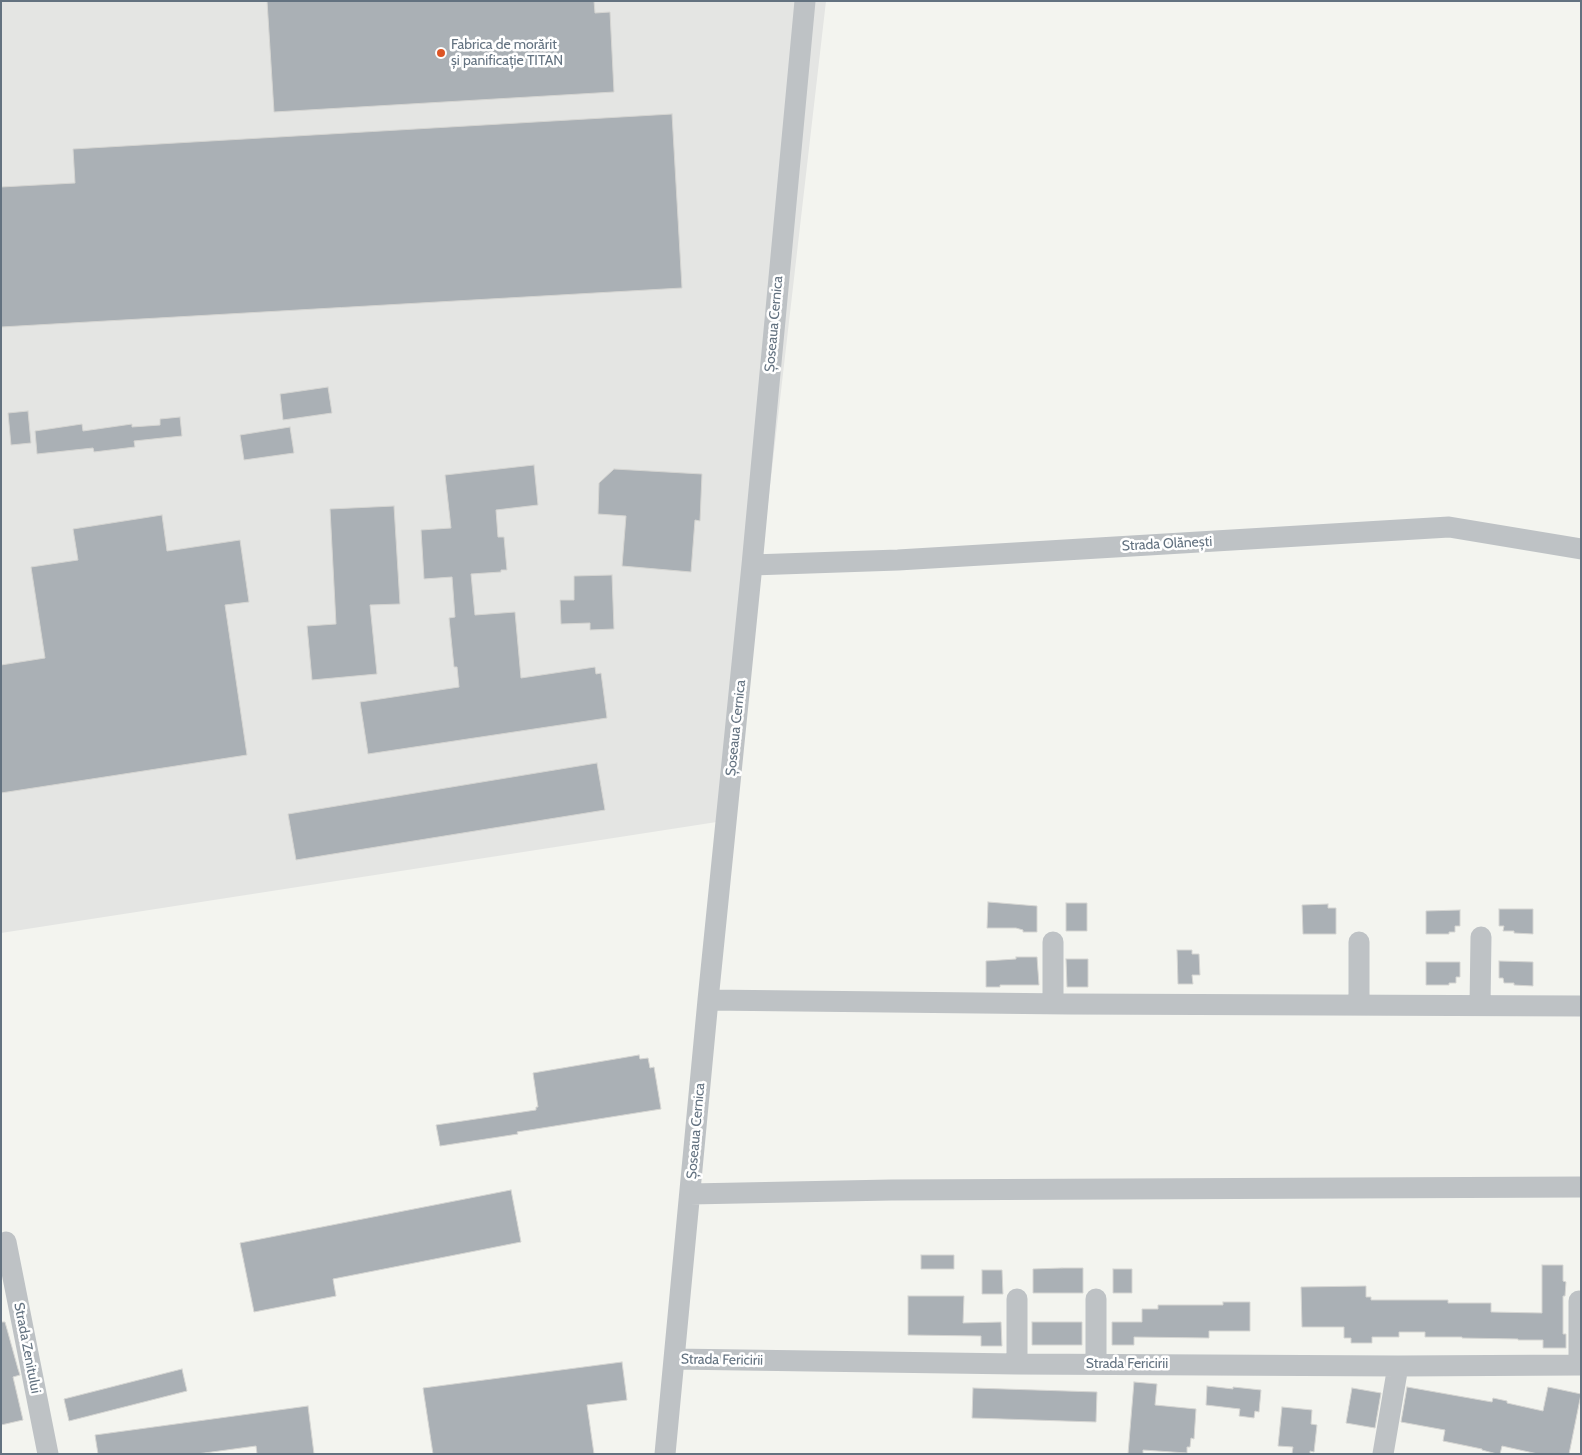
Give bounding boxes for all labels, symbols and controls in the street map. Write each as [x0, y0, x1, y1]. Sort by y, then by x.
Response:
place label: Fabrica de morărit și panificație TITAN [451, 37, 563, 70]
marker: Fabrica de morărit și panificație TITAN [435, 47, 447, 59]
street label: Șoseaua Cernica [761, 275, 787, 373]
street label: Strada Olănești [1121, 533, 1213, 555]
street label: Șoseaua Cernica [723, 679, 749, 777]
street label: Șoseaua Cernica [683, 1082, 709, 1180]
street label: Strada Zenitului [10, 1301, 44, 1395]
street label: Strada Fericirii [681, 1351, 763, 1369]
street label: Strada Fericirii [1086, 1356, 1168, 1372]

